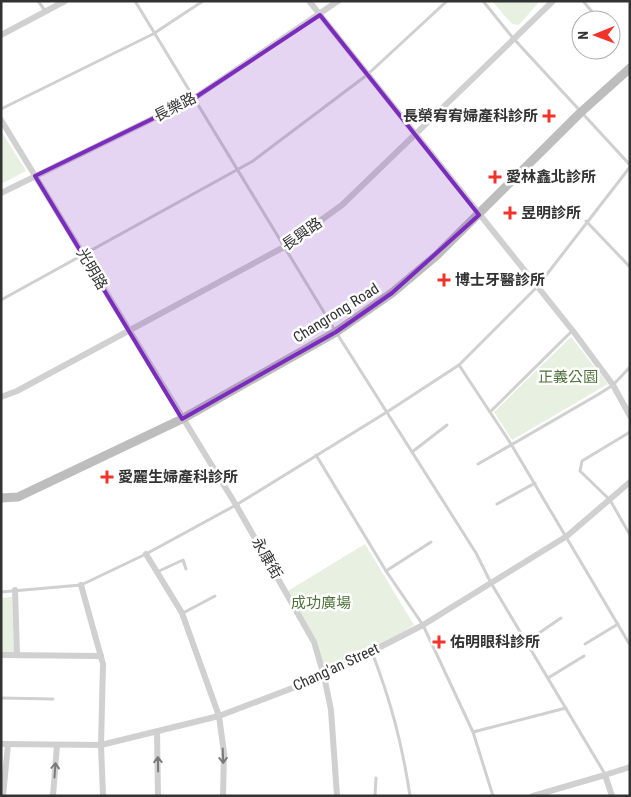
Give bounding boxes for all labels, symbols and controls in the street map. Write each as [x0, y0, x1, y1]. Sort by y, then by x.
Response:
north arrow [571, 10, 621, 60]
text: N [575, 31, 591, 40]
street label: 長樂路 [151, 89, 199, 125]
place label: 長榮宥宥婦產科診所 [403, 107, 538, 125]
marker: 長榮宥宥婦產科診所 [542, 109, 556, 123]
place label: 愛林鑫北診所 [506, 168, 596, 186]
marker: 愛林鑫北診所 [488, 170, 502, 184]
place label: 昱明診所 [521, 204, 581, 222]
marker: 昱明診所 [503, 206, 517, 220]
street label: 長興路 [278, 214, 326, 254]
street label: 光明路 [73, 245, 111, 293]
place label: 博士牙醫診所 [455, 271, 545, 289]
marker: 博士牙醫診所 [437, 273, 451, 287]
street label: Changrong Road [290, 279, 382, 347]
park label: 正義公園 [538, 368, 598, 386]
place label: 愛麗生婦產科診所 [118, 468, 238, 486]
marker: 愛麗生婦產科診所 [100, 470, 114, 484]
street label: 永康街 [248, 534, 286, 582]
park label: 成功廣場 [291, 594, 351, 612]
place label: 佑明眼科診所 [450, 633, 540, 651]
marker: 佑明眼科診所 [432, 635, 446, 649]
street label: Chang'an Street [290, 639, 382, 695]
one-way arrow [219, 748, 228, 764]
one-way arrow [153, 756, 163, 772]
one-way arrow [50, 762, 59, 778]

